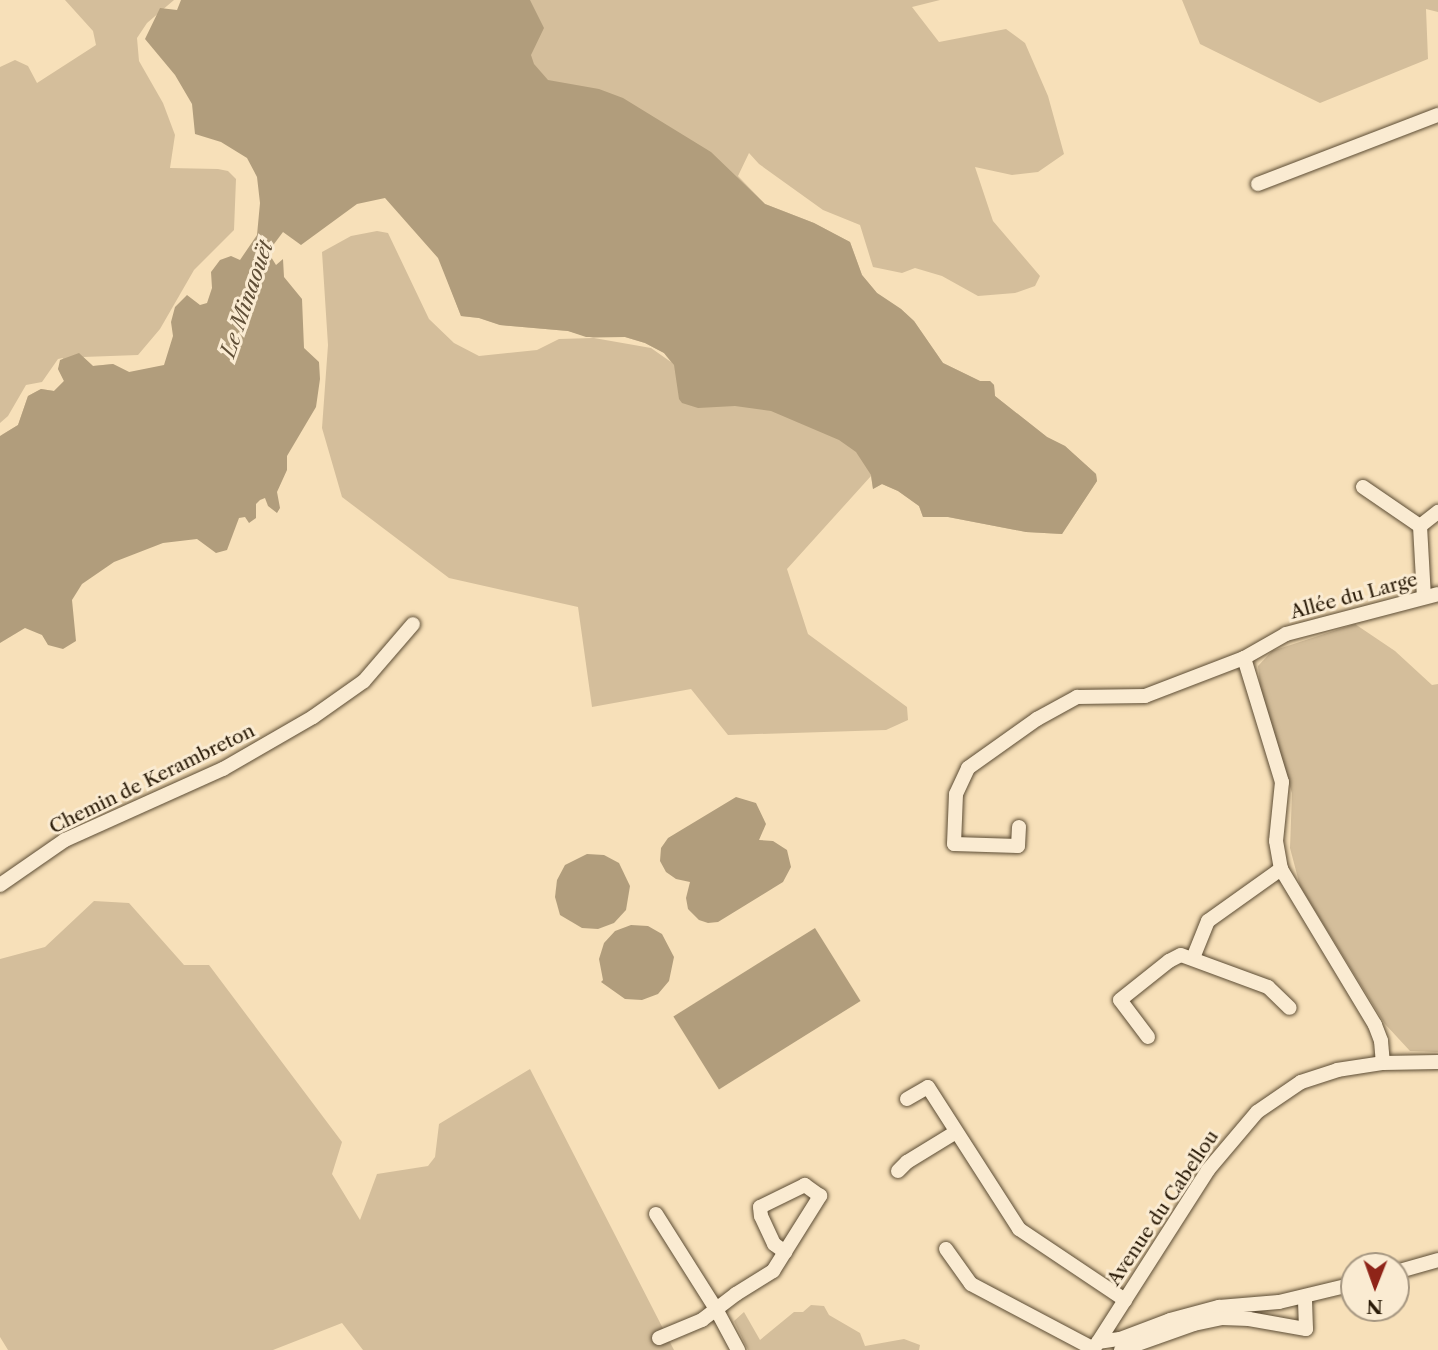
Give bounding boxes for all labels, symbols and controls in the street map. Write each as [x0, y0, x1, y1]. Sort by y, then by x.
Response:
water label: Le Minaouët [215, 237, 279, 361]
street label: Allée du Large [1288, 568, 1420, 624]
street label: Chemin de Kerambreton [46, 719, 258, 839]
street label: Avenue du Cabellou [1103, 1126, 1223, 1290]
north arrow [1340, 1252, 1410, 1322]
text: N [1366, 1295, 1383, 1318]

